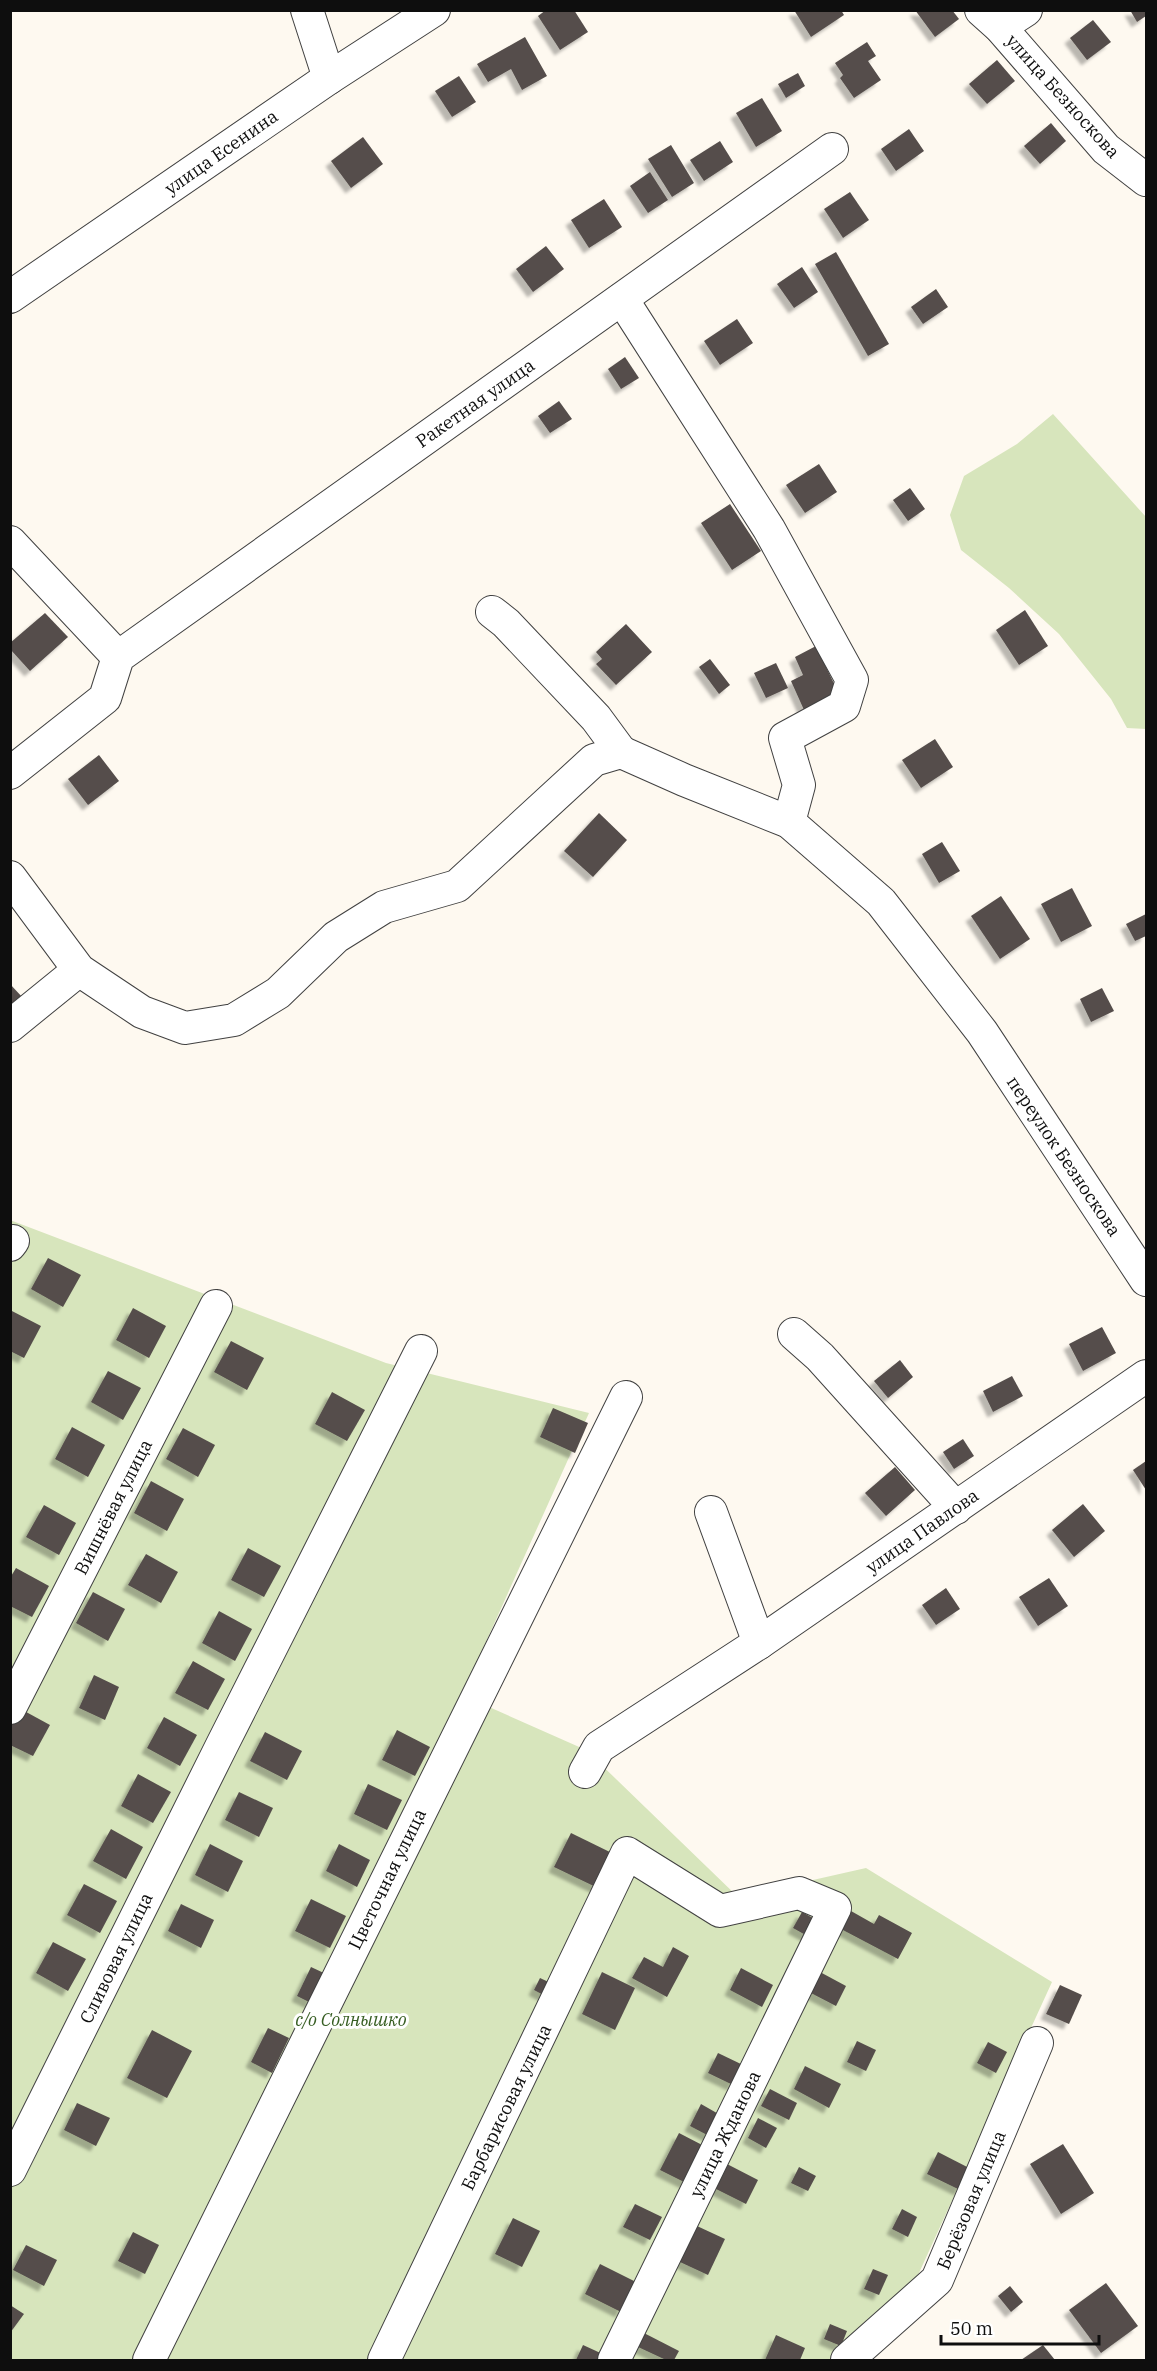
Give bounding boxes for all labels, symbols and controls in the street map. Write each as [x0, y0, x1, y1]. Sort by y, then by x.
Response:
street label: улица Безноскова [1001, 29, 1125, 163]
street label: улица Есенина [160, 104, 282, 200]
street label: Ракетная улица [411, 353, 539, 453]
street label: переулок Безноскова [1002, 1071, 1126, 1241]
street label: Вишнёвая улица [69, 1435, 157, 1579]
street label: улица Павлова [861, 1483, 983, 1578]
street label: Цветочная улица [343, 1805, 431, 1953]
street label: Сливовая улица [74, 1889, 158, 2027]
park label: с/о Солнышко [295, 2008, 407, 2031]
street label: Барбарисовая улица [456, 2020, 556, 2194]
street label: улица Жданова [684, 2067, 766, 2201]
street label: Берёзовая улица [931, 2127, 1011, 2273]
scale bar [941, 2308, 1098, 2346]
text: 50 m [950, 2317, 993, 2340]

